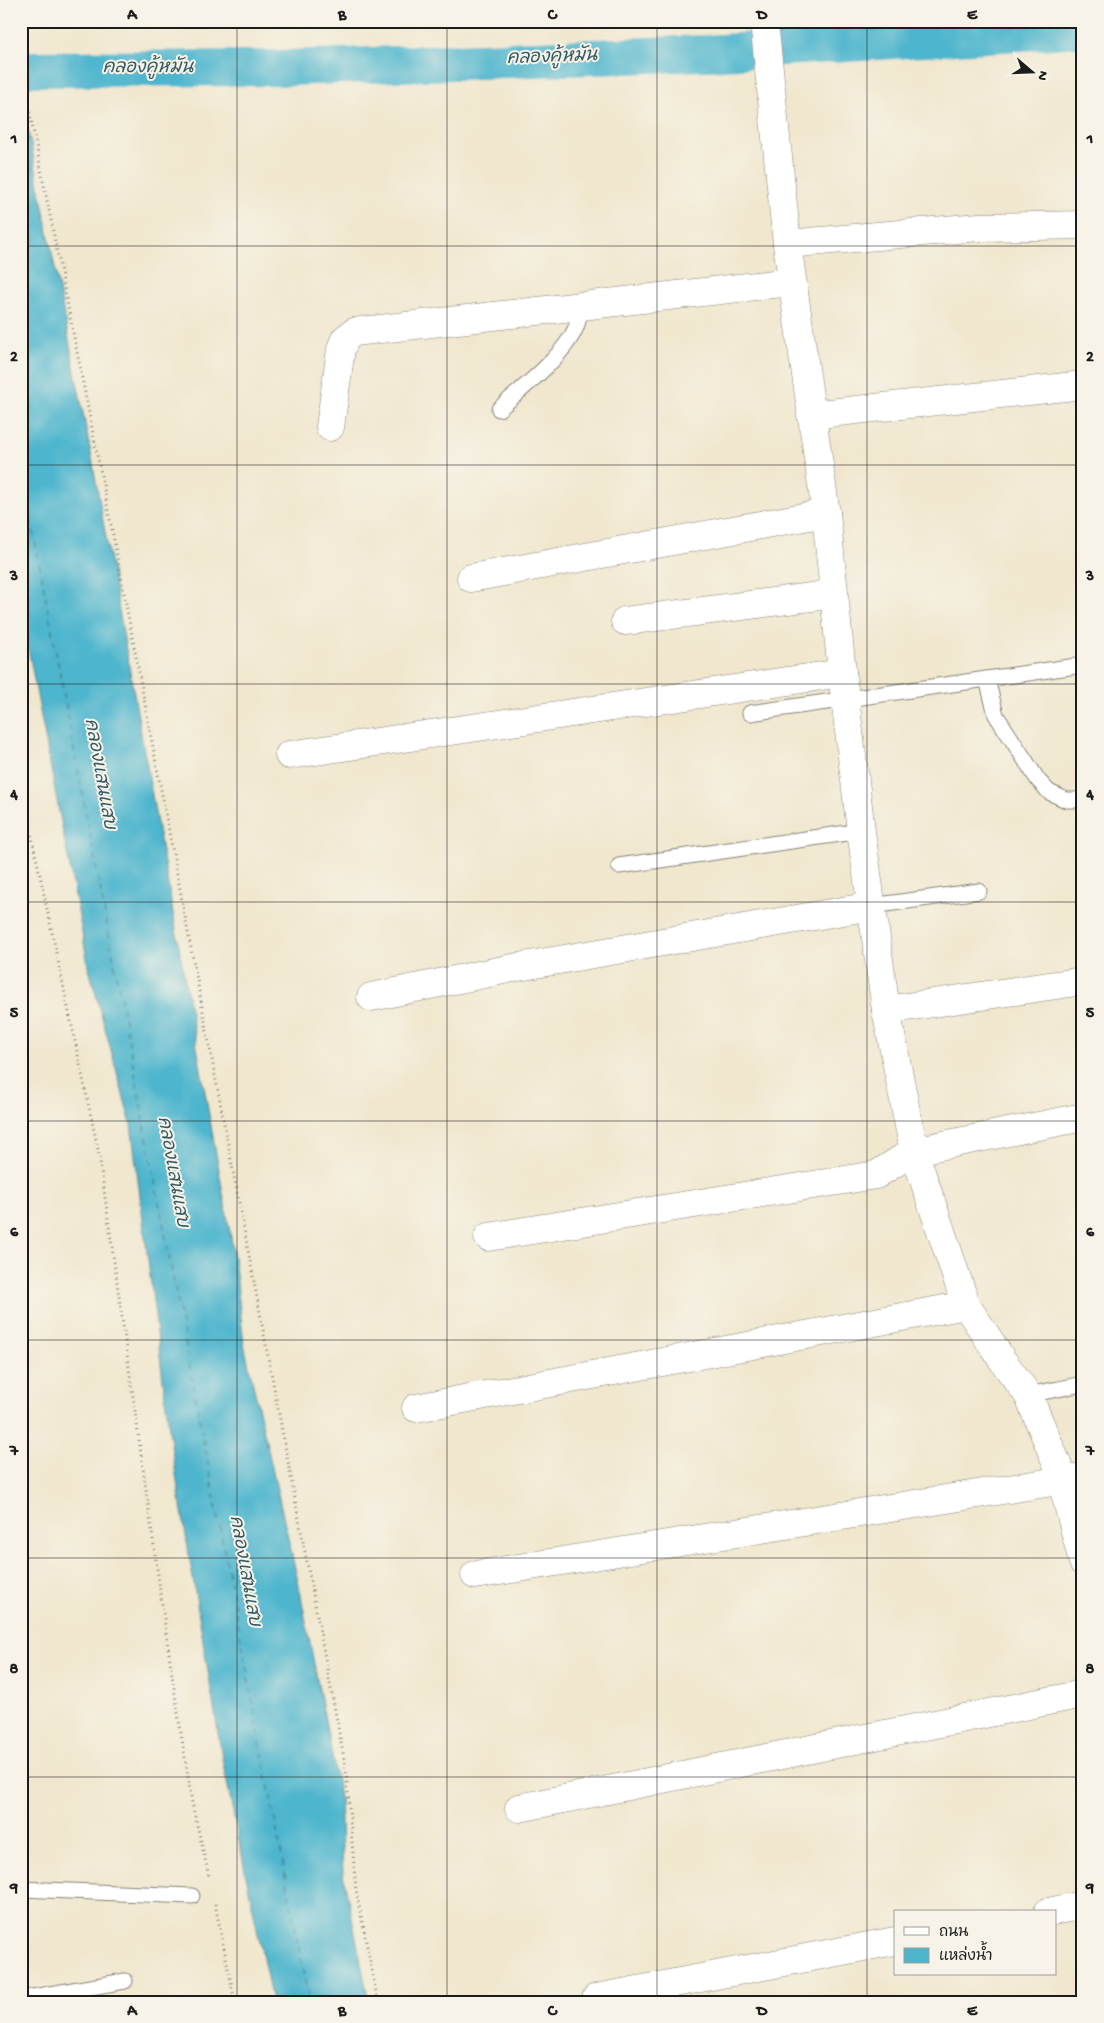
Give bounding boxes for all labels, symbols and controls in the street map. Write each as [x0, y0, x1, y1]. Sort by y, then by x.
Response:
text: A [126, 7, 138, 26]
text: B [337, 7, 347, 26]
text: C [547, 7, 558, 26]
text: D [755, 7, 768, 26]
text: E [967, 7, 978, 26]
water label: คลองคู้หมัน [506, 42, 599, 70]
north arrow [1006, 48, 1056, 98]
water label: คลองคู้หมัน [103, 54, 194, 79]
text: N [1032, 68, 1051, 83]
text: 1 [10, 131, 17, 150]
text: 1 [1086, 131, 1093, 150]
text: 2 [10, 349, 18, 368]
text: 2 [1086, 349, 1094, 368]
text: 3 [9, 568, 18, 587]
text: 3 [1085, 568, 1094, 587]
water label: คลองแสนแสบ [79, 717, 119, 833]
text: 4 [9, 787, 18, 806]
text: 4 [1085, 787, 1094, 806]
text: 5 [10, 1005, 19, 1024]
text: 5 [1086, 1005, 1095, 1024]
water label: คลองแสนแสบ [152, 1115, 192, 1231]
text: 6 [10, 1224, 19, 1243]
text: 6 [1086, 1224, 1095, 1243]
text: 7 [9, 1443, 19, 1462]
text: 7 [1085, 1443, 1095, 1462]
water label: คลองแสนแสบ [224, 1514, 264, 1630]
text: 8 [10, 1661, 19, 1680]
text: 8 [1086, 1661, 1095, 1680]
text: 9 [9, 1880, 18, 1899]
text: 9 [1085, 1880, 1094, 1899]
legend [894, 1910, 1056, 1976]
text: ถนน [939, 1924, 968, 1942]
text: แหล่งน้ำ [939, 1941, 993, 1966]
text: A [126, 2003, 138, 2022]
text: B [337, 2003, 347, 2022]
text: C [547, 2003, 558, 2022]
text: D [755, 2003, 768, 2022]
text: E [967, 2003, 978, 2022]

